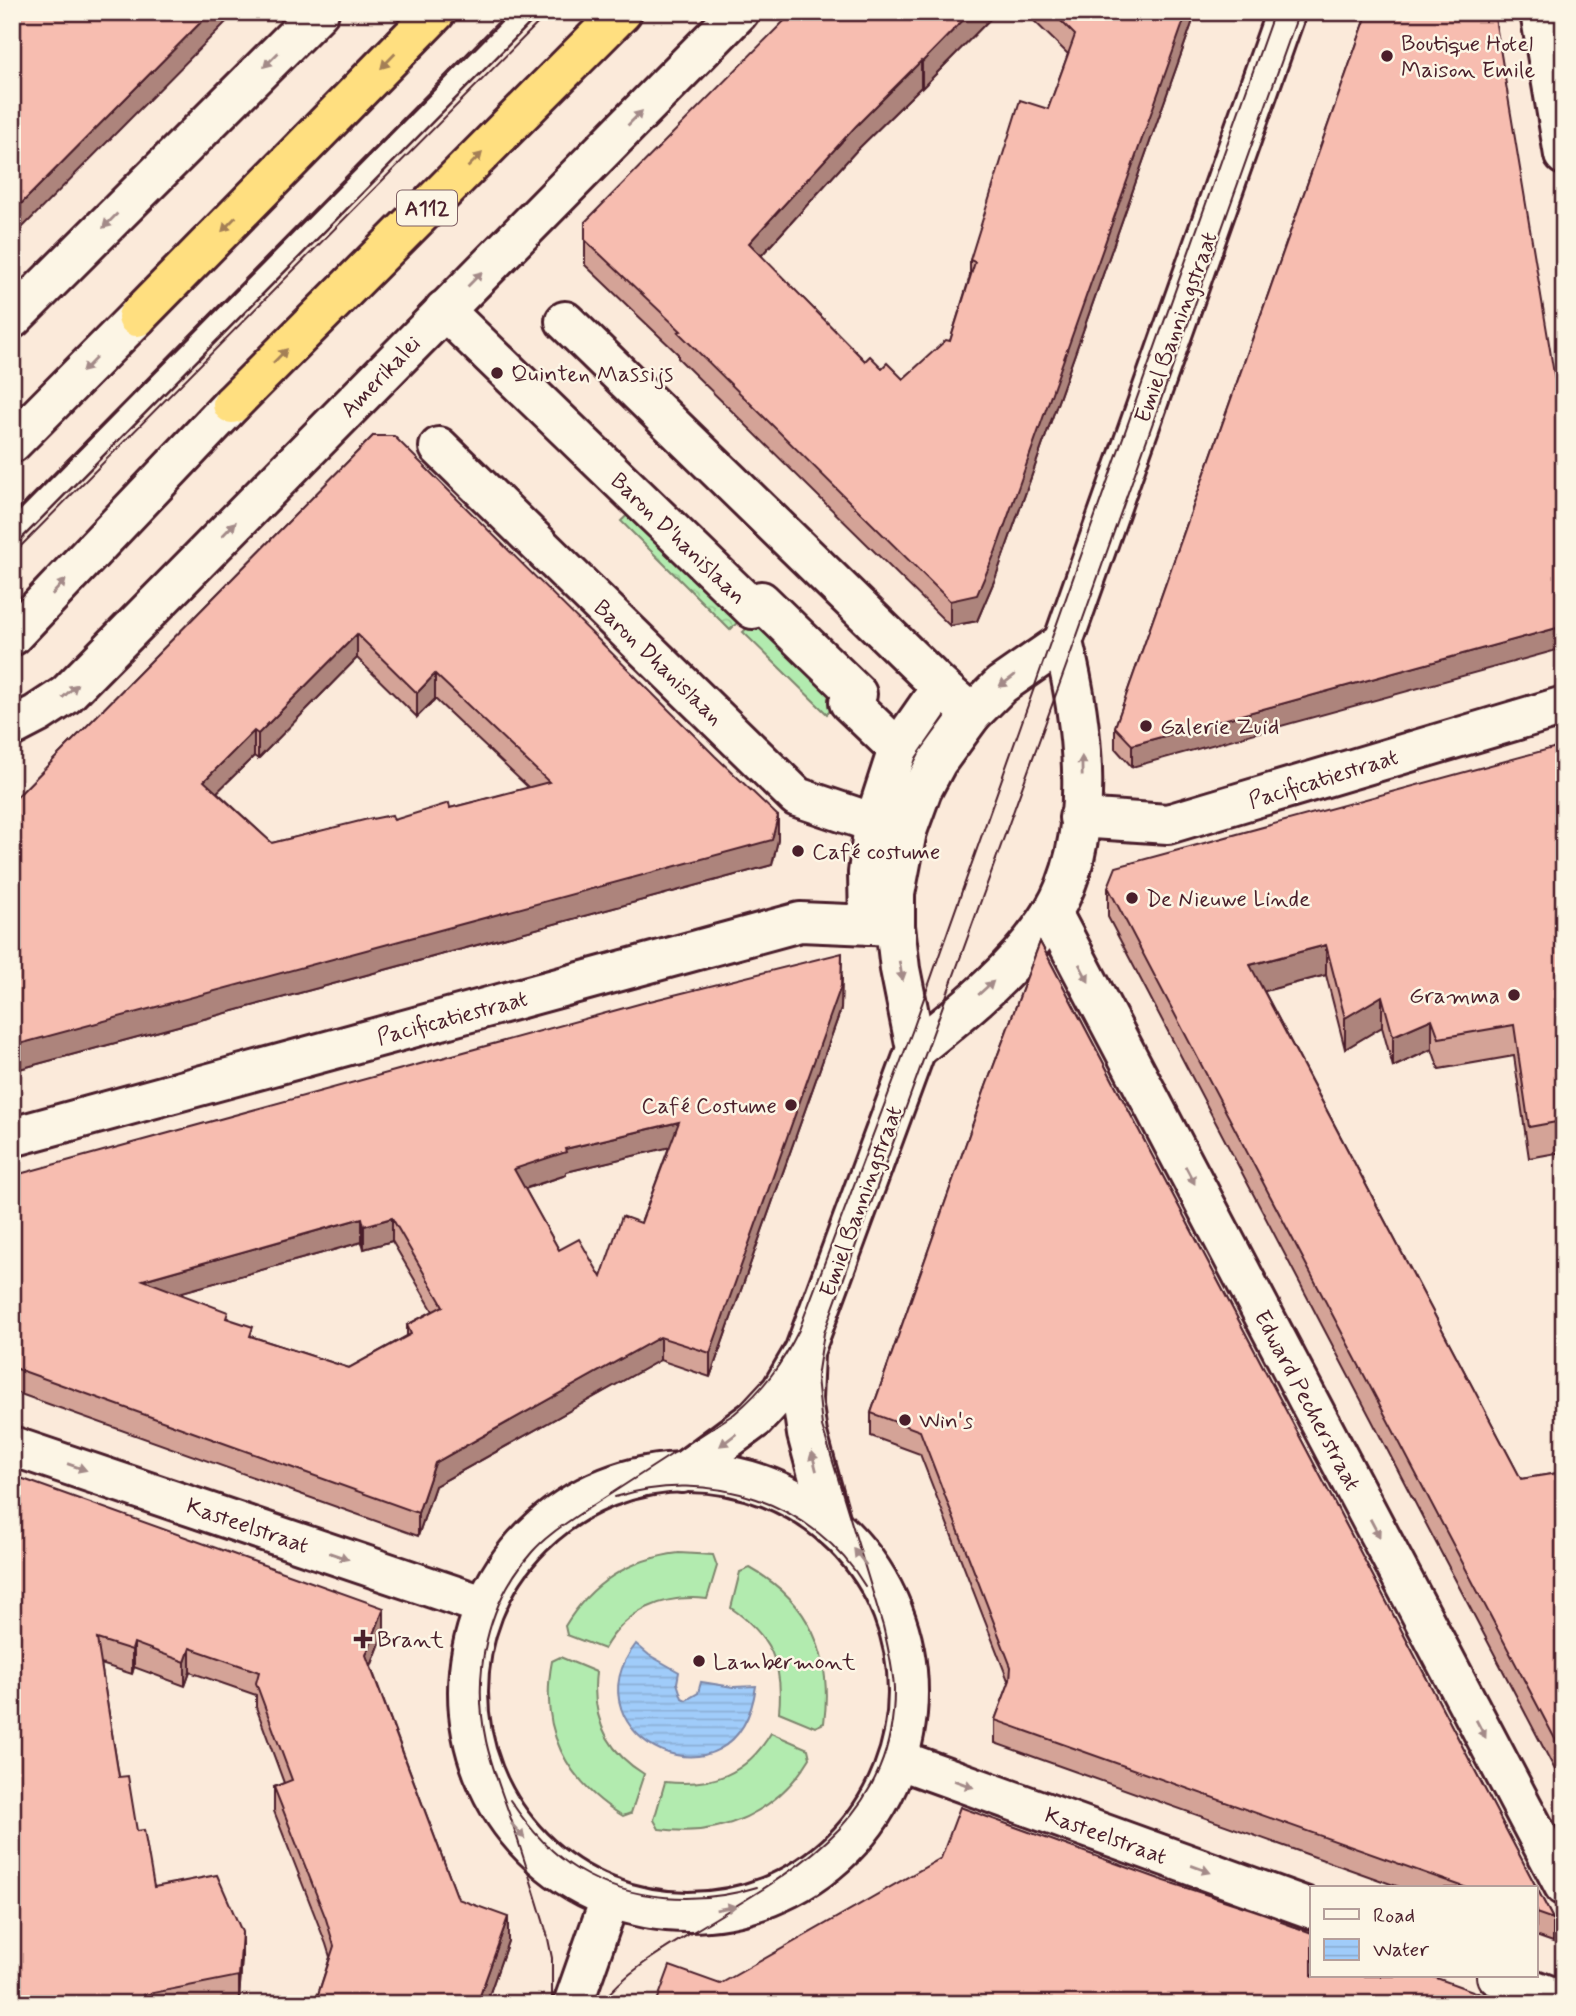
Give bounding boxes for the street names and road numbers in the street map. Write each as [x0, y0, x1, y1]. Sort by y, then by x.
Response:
road number: A112 [397, 190, 457, 226]
street label: Emiel Banningstraat [1128, 228, 1225, 427]
street label: Amerikalei [335, 330, 428, 425]
street label: Baron D'hanislaan [603, 467, 752, 612]
street label: Baron Dhanislaan [586, 594, 729, 733]
street label: Pacificatiestraat [1245, 743, 1402, 817]
street label: Pacificatiestraat [374, 984, 531, 1053]
street label: Emiel Banningstraat [813, 1102, 910, 1301]
street label: Edward Pecherstraat [1246, 1305, 1367, 1497]
street label: Kasteelstraat [182, 1492, 313, 1562]
street label: Kasteelstraat [1040, 1801, 1170, 1873]

